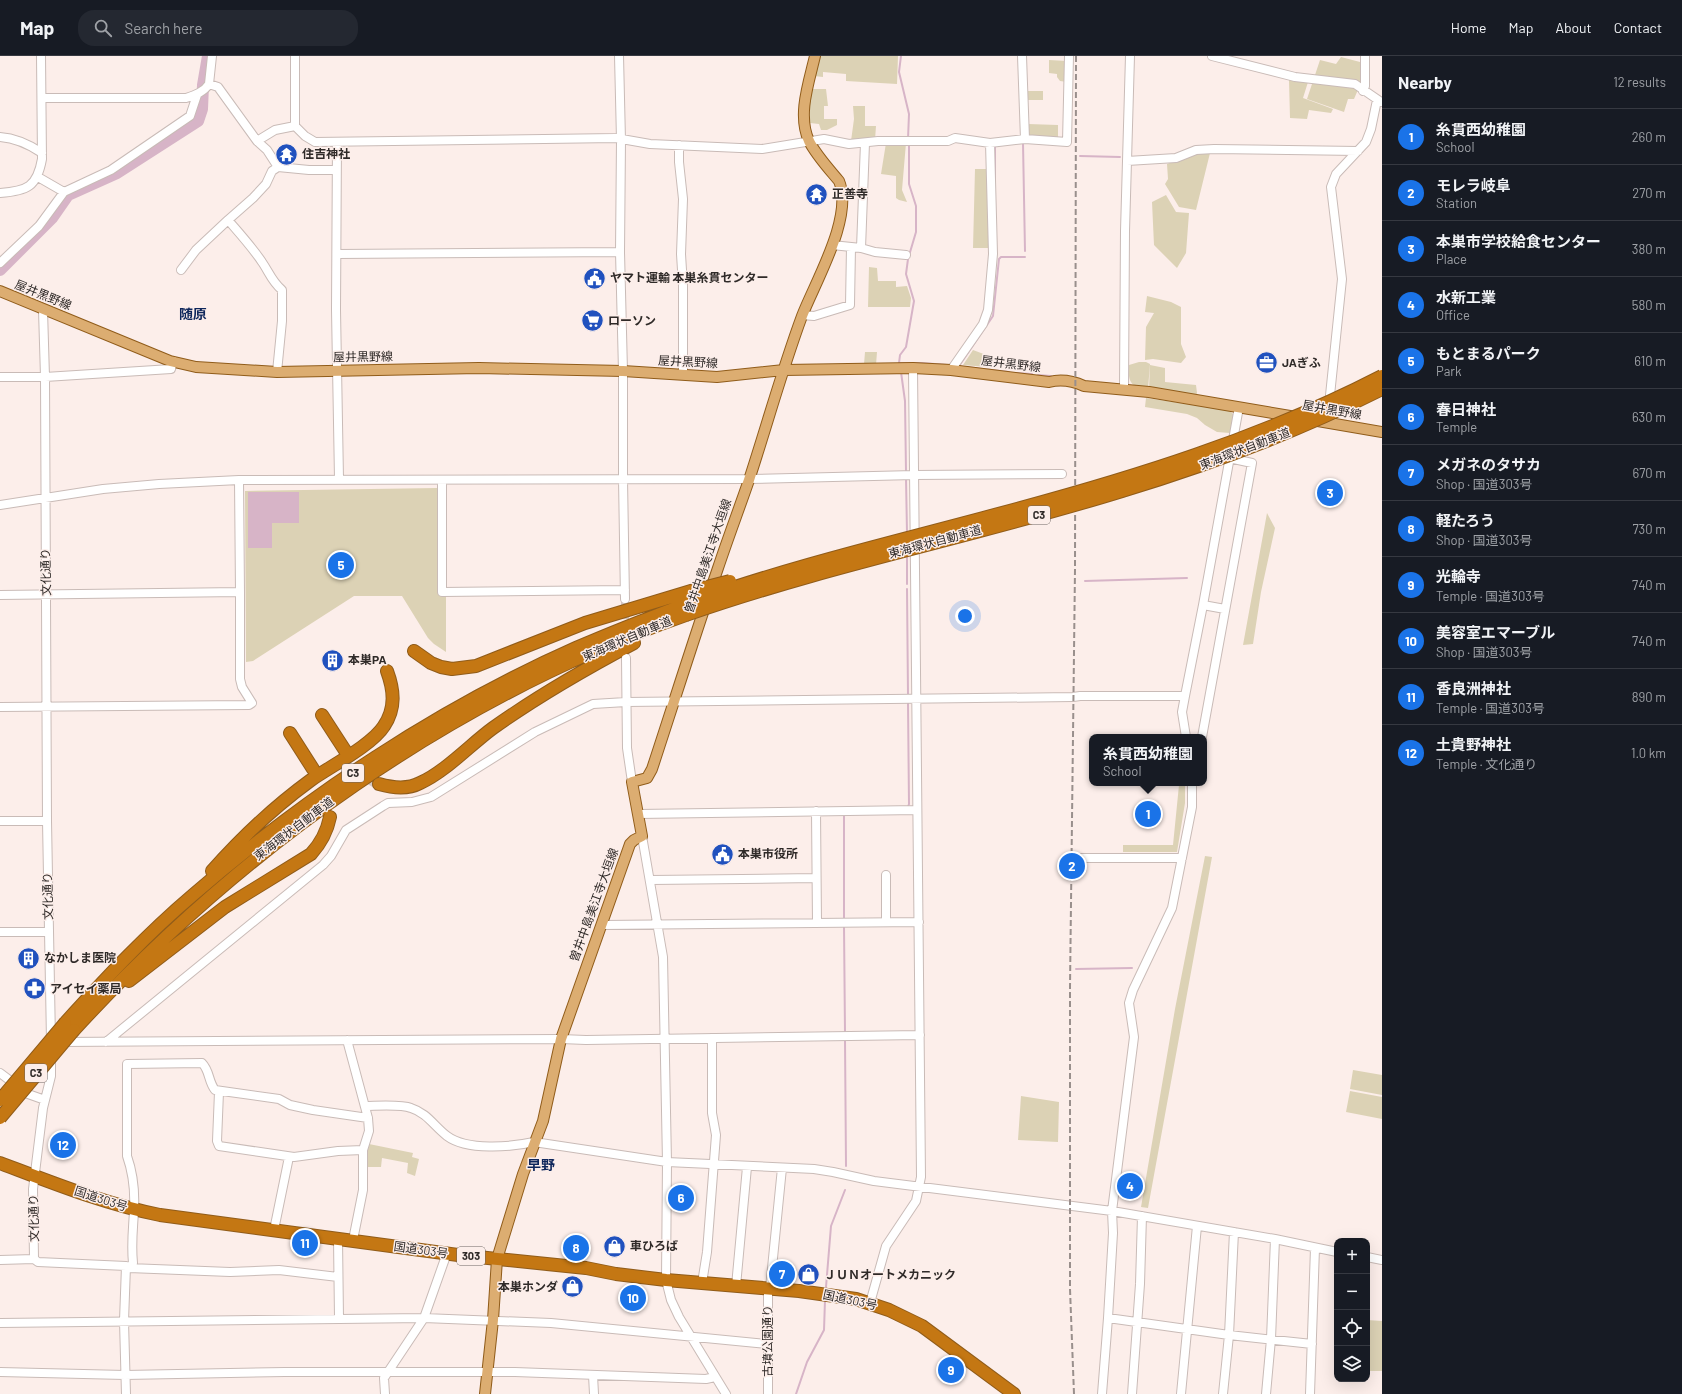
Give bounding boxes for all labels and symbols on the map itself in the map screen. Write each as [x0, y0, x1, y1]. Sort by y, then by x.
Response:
temple icon: 住吉神社 [273, 141, 299, 167]
place label: 住吉神社 [302, 146, 350, 160]
temple icon: 正善寺 [804, 181, 830, 207]
place label: 正善寺 [832, 186, 868, 200]
public building icon: ヤマト運輸 本巣糸貫センター [581, 265, 607, 291]
place label: ヤマト運輸 本巣糸貫センター [610, 270, 768, 284]
street label: 屋井黒野線 [13, 276, 74, 312]
district label: 随原 [179, 305, 207, 322]
supermarket icon: ローソン [580, 308, 606, 334]
place label: ローソン [608, 313, 656, 327]
street label: 屋井黒野線 [333, 348, 393, 364]
office icon: JAぎふ [1253, 350, 1279, 376]
street label: 屋井黒野線 [658, 352, 718, 370]
street label: 屋井黒野線 [980, 352, 1042, 374]
place label: JAぎふ [1282, 355, 1321, 369]
street label: 屋井黒野線 [1301, 397, 1363, 421]
street label: 東海環状自動車道 [1197, 424, 1292, 472]
pin: 3 [1317, 478, 1343, 508]
street label: 曽井中島美江寺大垣線 [681, 497, 733, 615]
road number: C3 [1028, 506, 1050, 524]
street label: 東海環状自動車道 [887, 522, 983, 560]
street label: 文化通り [38, 548, 52, 596]
pin: 5 [328, 550, 354, 580]
your location [955, 606, 975, 626]
street label: 東海環状自動車道 [580, 613, 674, 663]
building icon: 本巣PA [320, 647, 346, 673]
place label: 本巣PA [348, 652, 387, 666]
road number: C3 [342, 764, 364, 782]
street label: 東海環状自動車道 [251, 794, 336, 863]
pin: 1 [1135, 799, 1161, 829]
public building icon: 本巣市役所 [710, 841, 736, 867]
street label: 曽井中島美江寺大垣線 [566, 846, 620, 963]
place label: 本巣市役所 [738, 846, 798, 860]
pin: 2 [1059, 851, 1085, 881]
street label: 文化通り [40, 872, 54, 920]
building icon: なかしま医院 [15, 945, 41, 971]
place label: なかしま医院 [44, 950, 116, 964]
pharmacy icon: アイセイ薬局 [22, 976, 48, 1002]
place label: アイセイ薬局 [50, 981, 121, 995]
road number: C3 [25, 1064, 47, 1082]
pin: 12 [50, 1130, 76, 1160]
district label: 早野 [527, 1156, 555, 1173]
pin: 4 [1117, 1171, 1143, 1201]
street label: 国道303号 [73, 1183, 130, 1213]
pin: 6 [668, 1183, 694, 1213]
street label: 文化通り [26, 1194, 40, 1242]
pin: 11 [292, 1228, 318, 1258]
pin: 8 [563, 1233, 589, 1263]
shop icon: 車ひろば [601, 1233, 627, 1259]
street label: 国道303号 [393, 1238, 449, 1260]
place label: 車ひろば [630, 1238, 678, 1252]
road number: 303 [457, 1247, 485, 1265]
pin: 7 [769, 1259, 795, 1289]
shop icon: ＪＵＮオートメカニック [796, 1262, 822, 1288]
place label: ＪＵＮオートメカニック [824, 1267, 956, 1281]
shop icon: 本巣ホンダ [560, 1274, 586, 1300]
place label: 本巣ホンダ [498, 1279, 558, 1293]
pin: 10 [620, 1283, 646, 1313]
street label: 国道303号 [822, 1286, 879, 1312]
street label: 古墳公園通り [760, 1305, 774, 1377]
pin: 9 [938, 1355, 964, 1385]

